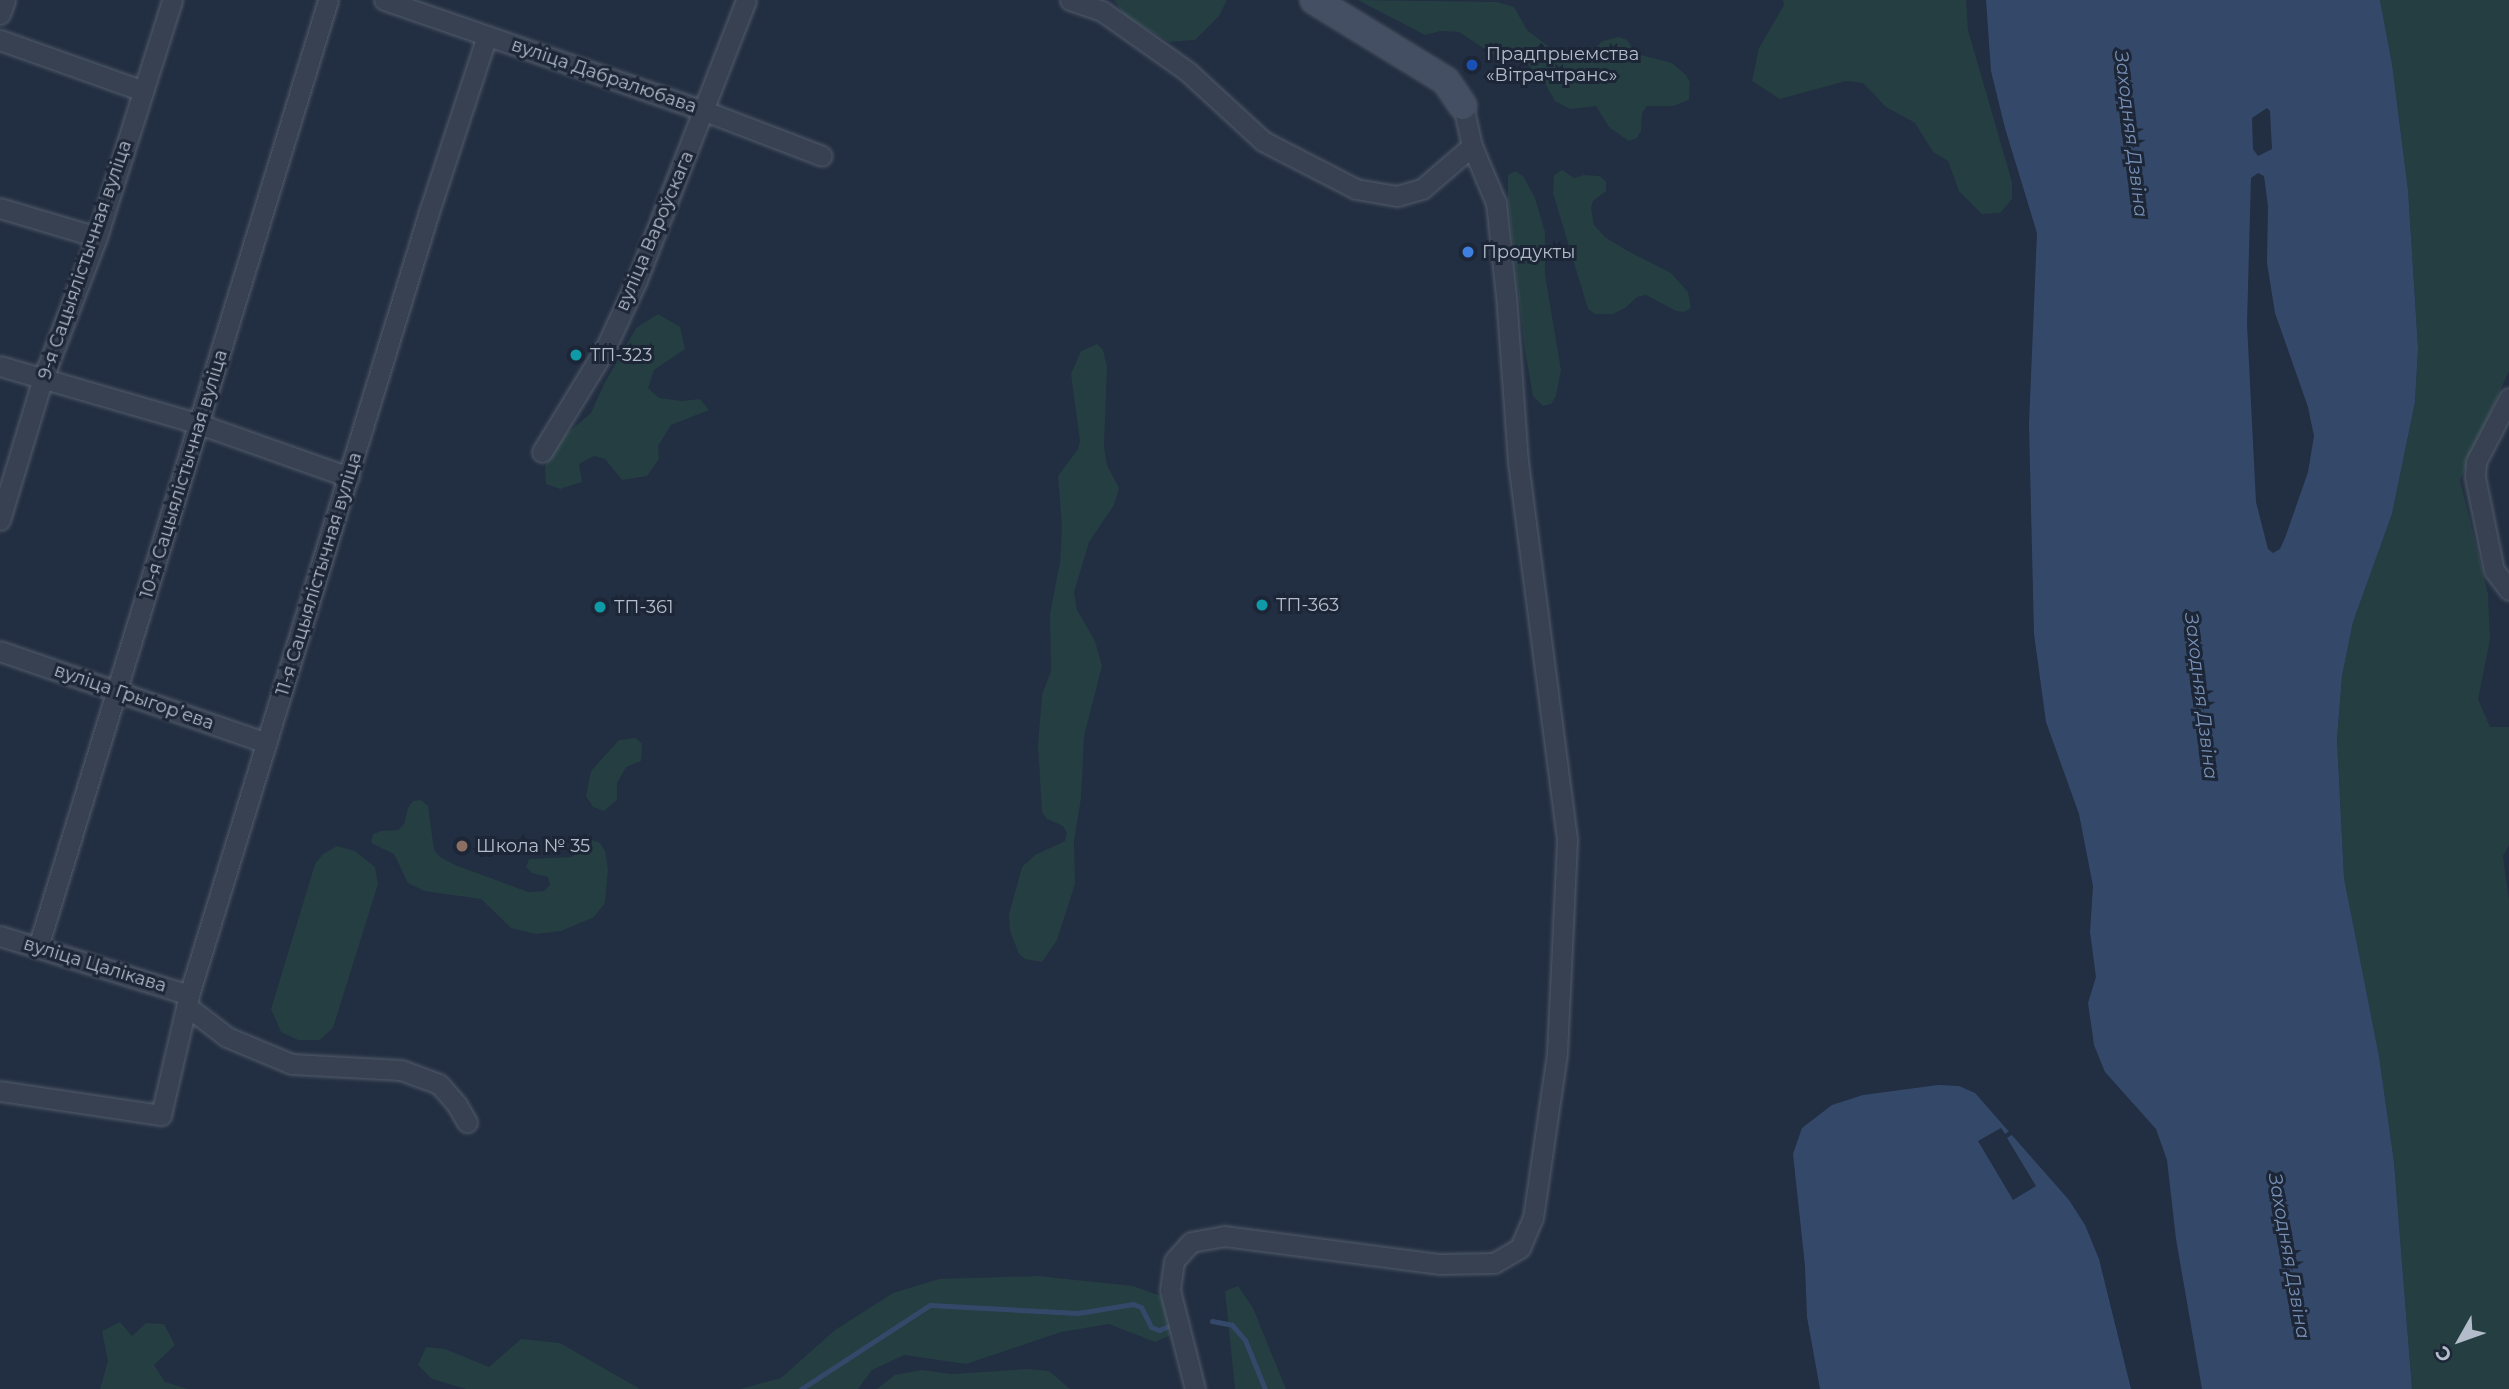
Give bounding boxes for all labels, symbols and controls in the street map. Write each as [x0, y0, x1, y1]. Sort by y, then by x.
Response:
street label: вуліца Дабралюбава [509, 34, 699, 118]
place label: Прадпрыемства «Вітрачтранс» [1486, 44, 1639, 86]
water label: Заходняя Дзвіна [2109, 49, 2153, 219]
marker: Прадпрыемства «Вітрачтранс» [1464, 57, 1480, 73]
street label: 9-я Сацыялістычная вуліца [34, 138, 136, 382]
street label: вуліца Вароўскага [612, 148, 698, 314]
place label: Продукты [1482, 241, 1575, 263]
marker: Продукты [1460, 244, 1476, 260]
place label: ТП-323 [590, 344, 652, 366]
street label: 10-я Сацыялістычная вуліца [136, 347, 232, 601]
marker: ТП-323 [568, 347, 584, 363]
street label: 11-я Сацыялістычная вуліца [272, 450, 366, 698]
place label: ТП-363 [1276, 594, 1339, 616]
place label: ТП-361 [614, 596, 674, 618]
marker: ТП-363 [1254, 597, 1270, 613]
marker: ТП-361 [592, 599, 608, 615]
water label: Заходняя Дзвіна [2179, 611, 2223, 781]
street label: вуліца Грыгорʼева [51, 660, 217, 734]
place label: Школа № 35 [476, 835, 590, 857]
marker: Школа № 35 [454, 838, 470, 854]
street label: вуліца Цалікава [21, 933, 169, 997]
water label: Заходняя Дзвіна [2263, 1171, 2315, 1341]
north arrow [2425, 1305, 2495, 1375]
text: С [2430, 1341, 2457, 1367]

